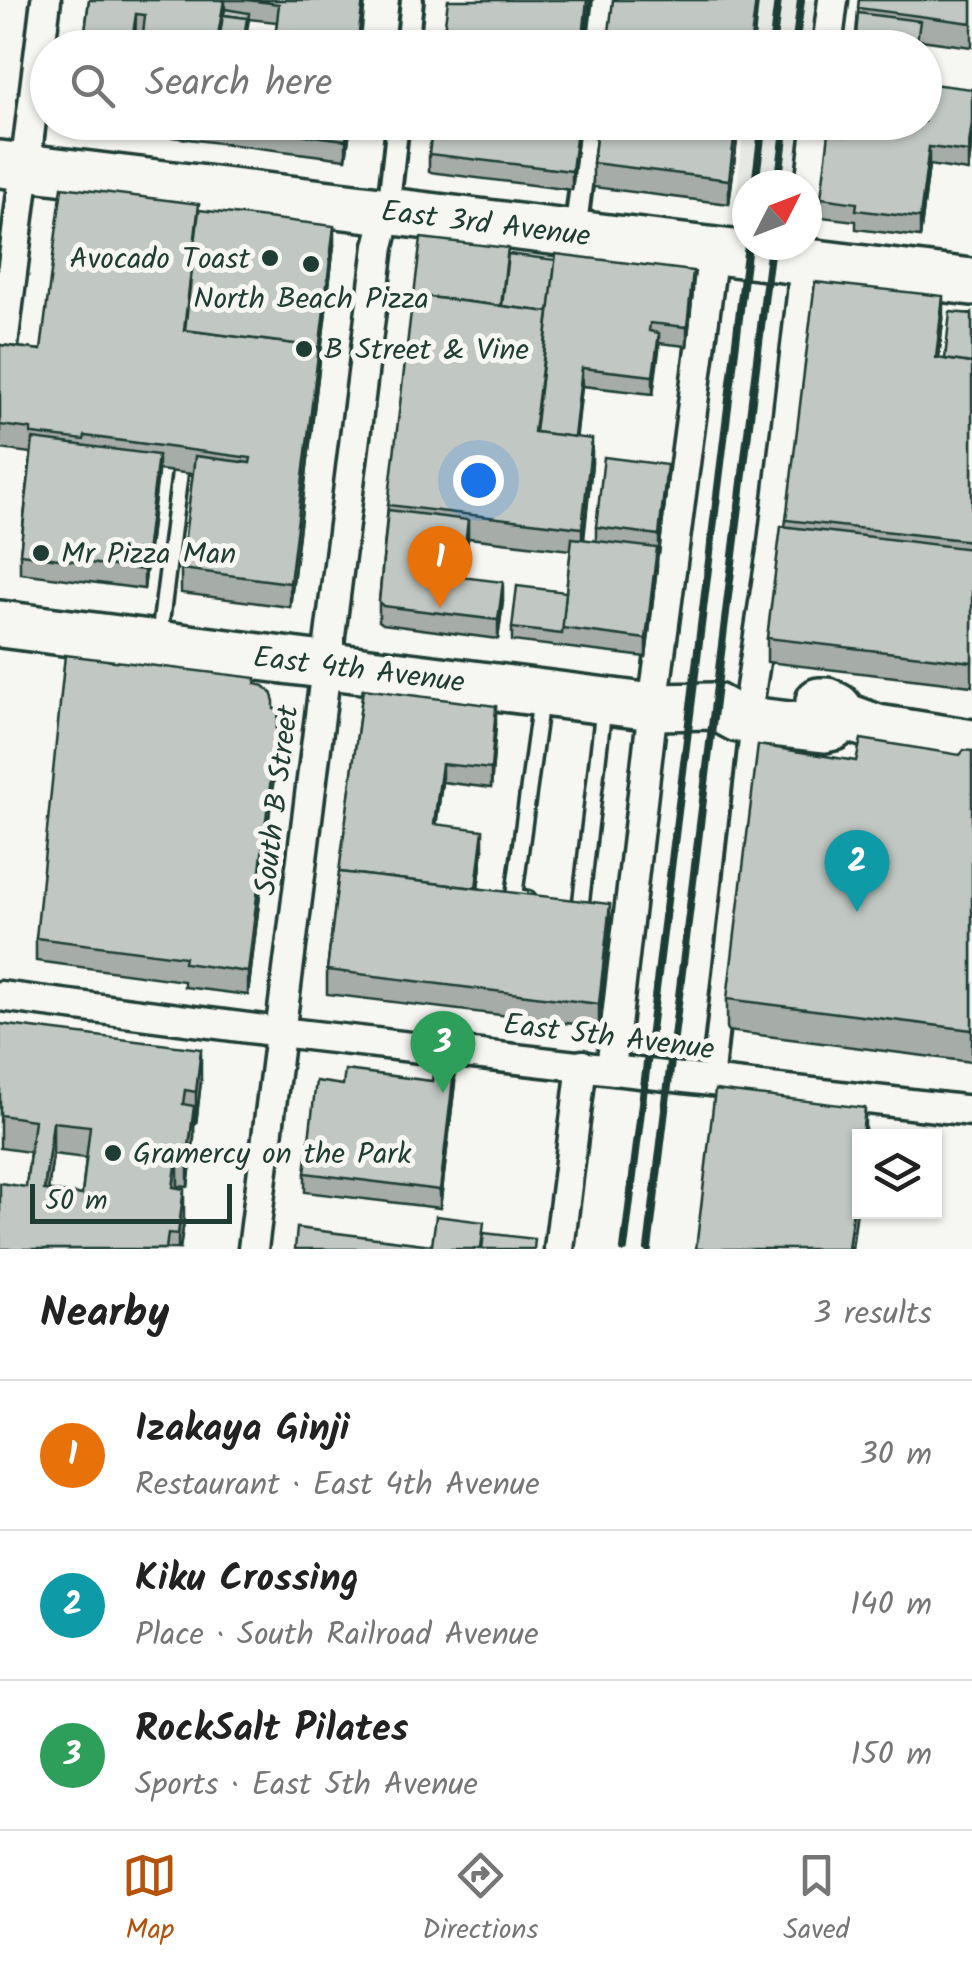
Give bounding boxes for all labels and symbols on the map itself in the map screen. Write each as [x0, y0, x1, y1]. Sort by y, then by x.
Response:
north arrow [732, 170, 822, 260]
street label: East 3rd Avenue [378, 188, 593, 262]
place label: Avocado Toast [69, 236, 250, 284]
marker: Avocado Toast [259, 247, 281, 269]
marker: North Beach Pizza [300, 253, 322, 275]
place label: North Beach Pizza [193, 276, 429, 324]
place label: B Street & Vine [324, 327, 529, 375]
marker: B Street & Vine [293, 338, 315, 360]
your location [453, 455, 504, 506]
pin: 1 [408, 526, 472, 608]
place label: Mr Pizza Man [61, 531, 236, 579]
marker: Mr Pizza Man [30, 542, 52, 564]
street label: East 4th Avenue [250, 634, 467, 708]
street label: South B Street [243, 702, 313, 898]
pin: 2 [824, 830, 890, 912]
street label: East 5th Avenue [501, 1001, 717, 1075]
pin: 3 [410, 1010, 476, 1093]
place label: Gramercy on the Park [133, 1131, 412, 1179]
marker: Gramercy on the Park [102, 1142, 124, 1164]
scale bar [30, 1179, 232, 1224]

